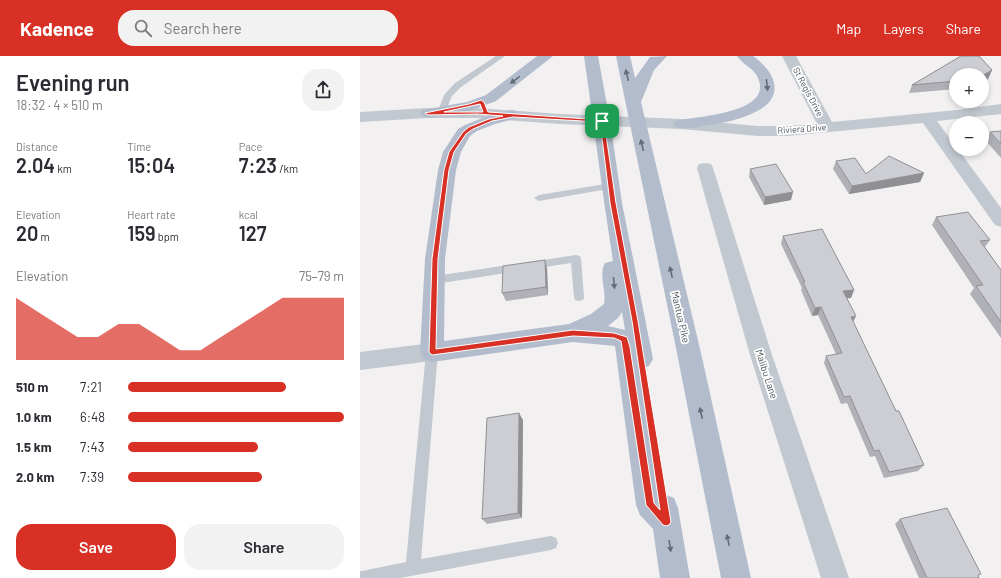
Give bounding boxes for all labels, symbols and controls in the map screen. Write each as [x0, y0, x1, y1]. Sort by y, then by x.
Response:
search box [118, 10, 398, 46]
text: Kadence [20, 17, 94, 40]
icon: search [132, 17, 154, 39]
text: Search here [164, 19, 242, 37]
text: Map [836, 20, 861, 37]
text: Layers [883, 20, 924, 37]
text: Share [946, 20, 981, 37]
street label: St Regis Drive [791, 65, 826, 118]
map controls [949, 68, 989, 156]
button: + [949, 68, 989, 108]
text: Evening run [16, 69, 130, 95]
button: share [302, 69, 344, 111]
one-way arrow [624, 69, 630, 81]
one-way arrow [510, 75, 521, 84]
one-way arrow [763, 79, 770, 91]
text: 18:32 · 4 × 510 m [16, 97, 103, 113]
pin [585, 104, 619, 138]
icon: arrive [591, 110, 613, 132]
button: − [949, 116, 989, 156]
street label: Riviera Drive [777, 121, 827, 136]
one-way arrow [639, 139, 645, 151]
text: Distance [16, 140, 58, 153]
text: Time [127, 140, 151, 153]
text: Pace [239, 140, 262, 153]
text: 2.04 [16, 153, 55, 177]
text: 15:04 [127, 153, 175, 177]
text: 7:23 [239, 153, 277, 177]
text: km [55, 162, 72, 175]
text: /km [277, 162, 298, 175]
text: Elevation [16, 208, 60, 221]
text: Heart rate [127, 208, 176, 221]
text: kcal [239, 208, 258, 221]
text: 20 [16, 221, 38, 245]
text: 159 [127, 221, 156, 245]
text: 127 [239, 221, 267, 245]
text: m [38, 230, 50, 243]
text: bpm [156, 230, 179, 243]
one-way arrow [667, 266, 673, 278]
text: Elevation [16, 268, 68, 284]
text: 75–79 m [299, 268, 344, 284]
one-way arrow [610, 277, 617, 289]
street label: Mantua Pike [669, 290, 693, 344]
street label: Malibu Lane [753, 348, 781, 400]
text: 510 m [16, 379, 48, 395]
text: 7:21 [80, 379, 102, 395]
one-way arrow [698, 406, 704, 419]
text: 1.0 km [16, 409, 52, 425]
text: 6:48 [80, 409, 105, 425]
text: 1.5 km [16, 439, 52, 455]
text: 7:43 [80, 439, 104, 455]
text: 2.0 km [16, 469, 54, 485]
text: 7:39 [80, 469, 104, 485]
button: Save [16, 524, 176, 570]
button: Share [184, 524, 344, 570]
one-way arrow [725, 534, 731, 546]
one-way arrow [667, 540, 673, 553]

